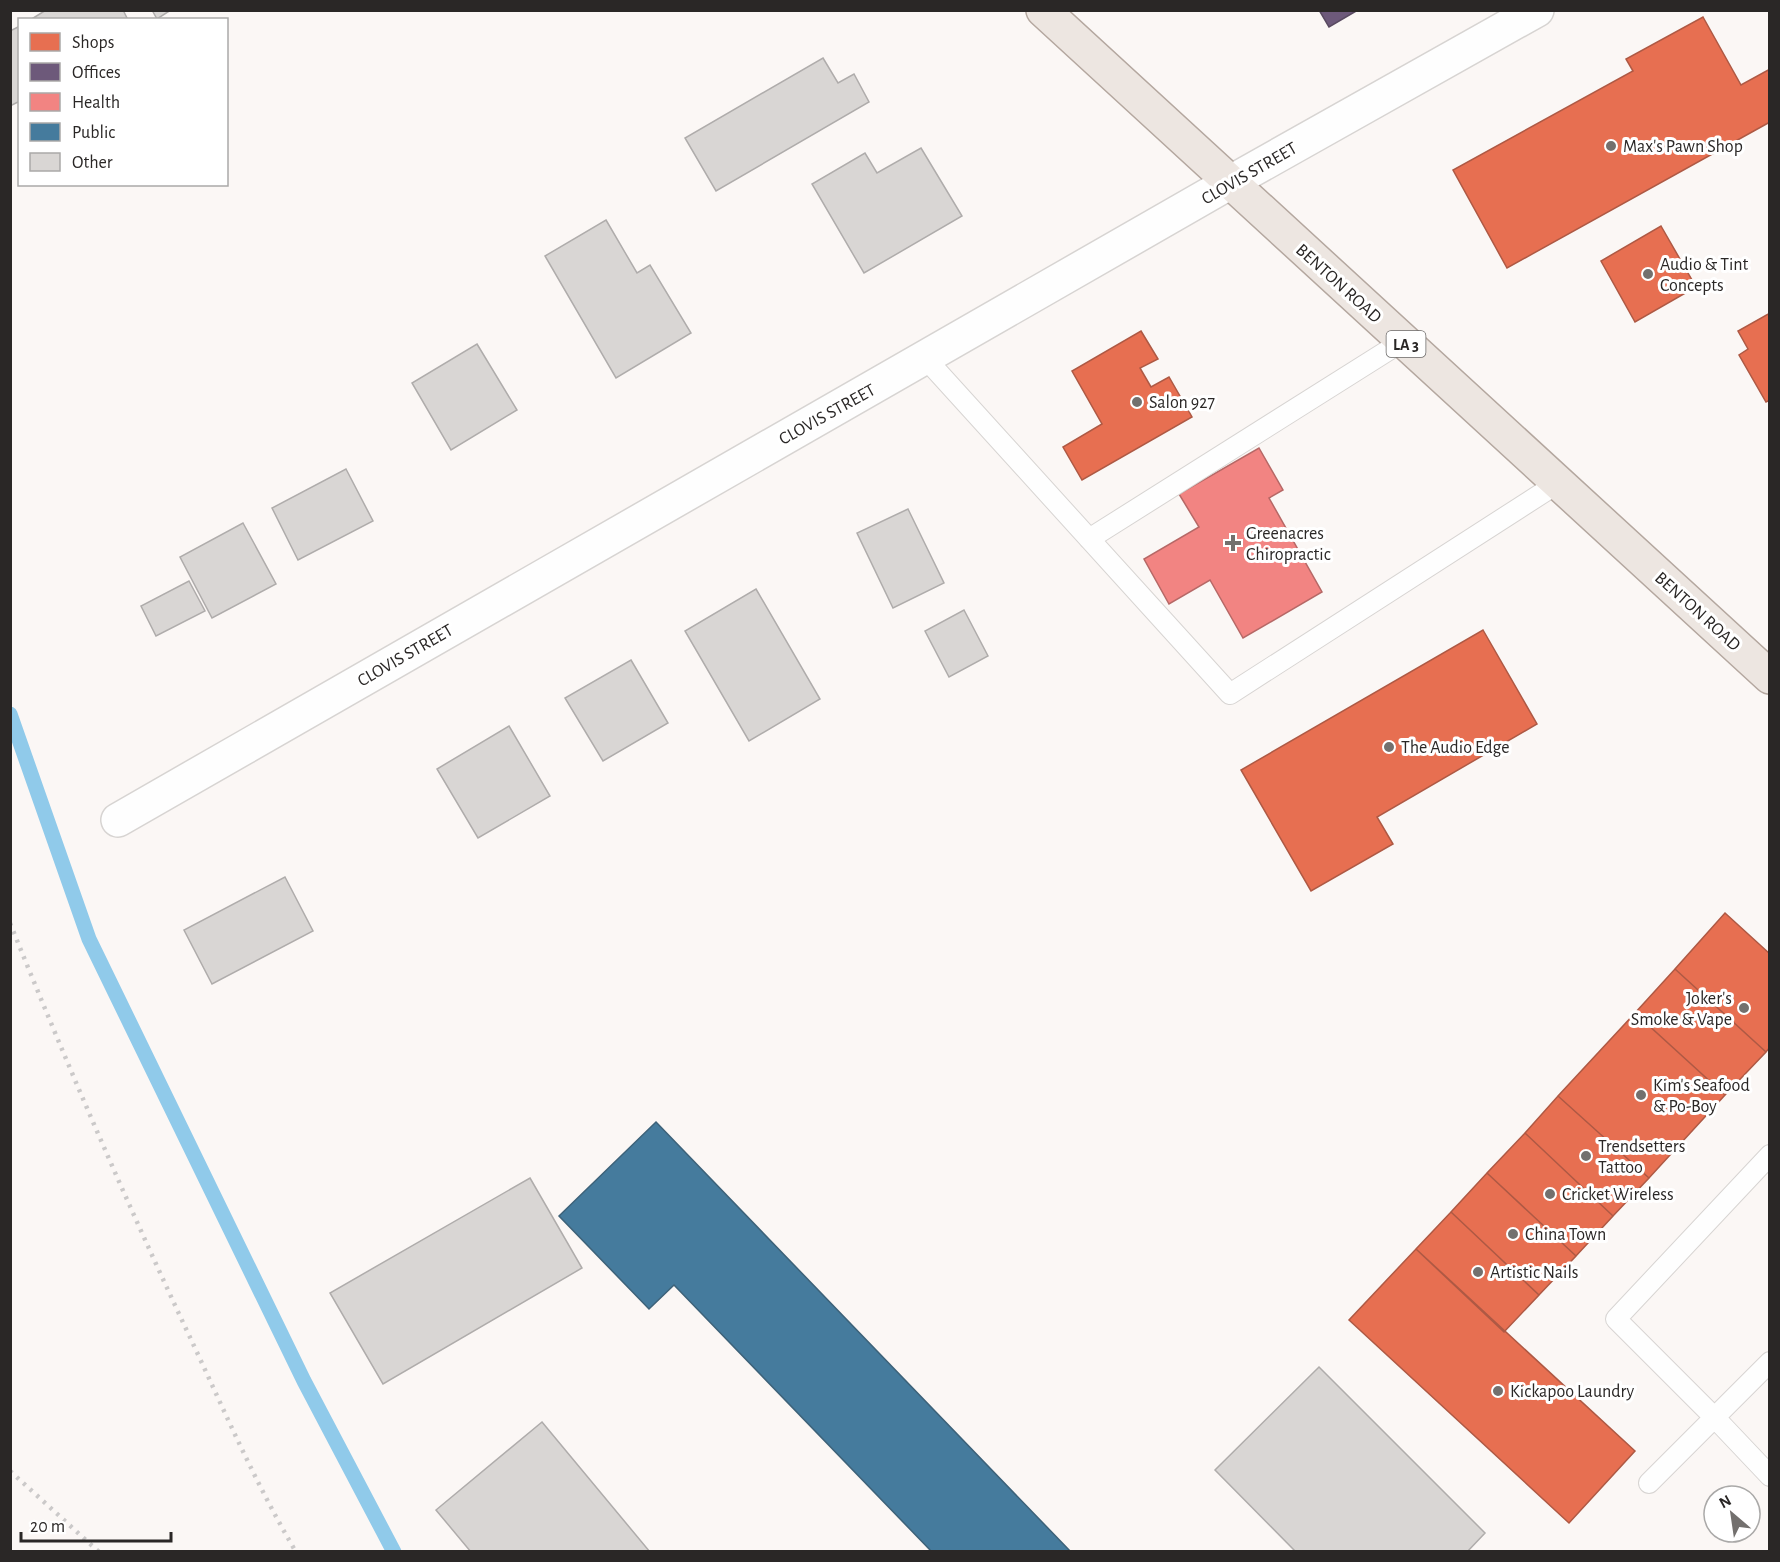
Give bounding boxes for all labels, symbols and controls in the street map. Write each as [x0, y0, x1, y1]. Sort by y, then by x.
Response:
legend [18, 18, 228, 186]
text: Shops [72, 34, 114, 52]
text: Offices [72, 64, 121, 82]
text: Health [72, 94, 120, 112]
text: Public [72, 124, 115, 142]
place label: Max's Pawn Shop [1623, 138, 1743, 156]
street label: CLOVIS STREET [1199, 139, 1300, 208]
marker: Max's Pawn Shop [1604, 139, 1618, 153]
text: Other [72, 154, 113, 172]
street label: BENTON ROAD [1292, 241, 1385, 327]
place label: Audio & Tint Concepts [1660, 256, 1749, 295]
marker: Audio & Tint Concepts [1641, 267, 1655, 281]
road number: LA 3 [1386, 331, 1426, 357]
street label: CLOVIS STREET [776, 381, 879, 449]
place label: Salon 927 [1149, 394, 1215, 412]
marker: Salon 927 [1130, 395, 1144, 409]
place label: Greenacres Chiropractic [1246, 525, 1331, 564]
marker: Greenacres Chiropractic [1224, 534, 1242, 552]
street label: BENTON ROAD [1651, 569, 1744, 655]
street label: CLOVIS STREET [355, 621, 456, 690]
place label: The Audio Edge [1401, 739, 1510, 757]
marker: The Audio Edge [1382, 740, 1396, 754]
place label: Joker's Smoke & Vape [1631, 990, 1732, 1029]
marker: Joker's Smoke & Vape [1737, 1001, 1751, 1015]
place label: Kim's Seafood & Po-Boy [1653, 1077, 1750, 1116]
marker: Kim's Seafood & Po-Boy [1634, 1088, 1648, 1102]
place label: Trendsetters Tattoo [1598, 1138, 1685, 1177]
marker: Trendsetters Tattoo [1579, 1149, 1593, 1163]
place label: Cricket Wireless [1562, 1186, 1674, 1204]
marker: Cricket Wireless [1543, 1187, 1557, 1201]
place label: China Town [1525, 1226, 1606, 1244]
marker: China Town [1506, 1227, 1520, 1241]
place label: Artistic Nails [1490, 1264, 1579, 1282]
marker: Artistic Nails [1471, 1265, 1485, 1279]
place label: Kickapoo Laundry [1510, 1383, 1635, 1401]
marker: Kickapoo Laundry [1491, 1384, 1505, 1398]
north arrow [1702, 1484, 1762, 1544]
text: N [1716, 1492, 1734, 1511]
scale bar [21, 1505, 171, 1543]
text: 20 m [30, 1518, 65, 1536]

